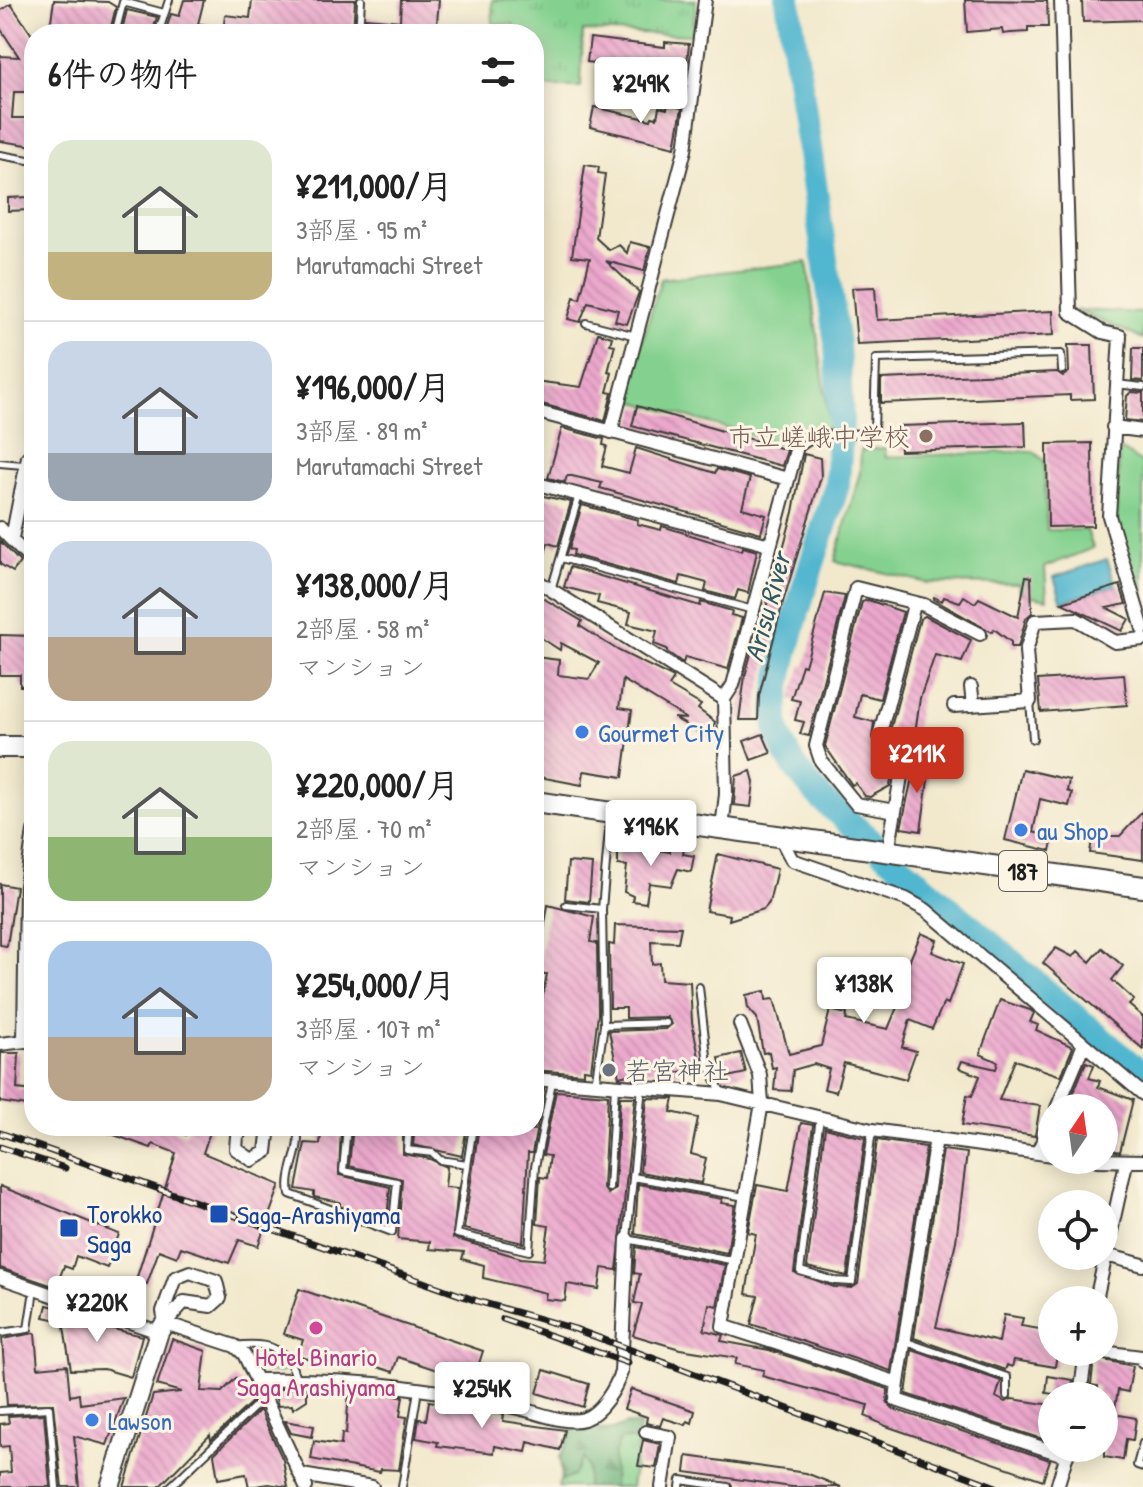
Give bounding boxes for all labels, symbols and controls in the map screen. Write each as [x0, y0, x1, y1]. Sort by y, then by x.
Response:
icon: filters [476, 50, 520, 94]
text: 6件の物件 [48, 51, 198, 97]
pin: ¥249K [585, 57, 697, 125]
text: ¥249K [612, 65, 670, 100]
text: ¥211,000/月 [296, 163, 453, 209]
icon: home [112, 172, 208, 268]
text: 3部屋 · 95 m² [296, 212, 427, 247]
text: Marutamachi Street [296, 247, 482, 282]
text: ¥196,000/月 [296, 364, 451, 410]
icon: home [112, 373, 208, 469]
text: 3部屋 · 89 m² [296, 413, 427, 448]
place label: 市立嵯峨中学校 [728, 419, 910, 454]
marker: 市立嵯峨中学校 [917, 427, 935, 445]
text: Marutamachi Street [296, 448, 482, 483]
water label: Arisu River [734, 545, 801, 666]
text: ¥138,000/月 [296, 562, 455, 608]
icon: home [112, 573, 208, 669]
text: 2部屋 · 58 m² [296, 611, 429, 646]
text: マンション [296, 649, 425, 684]
place label: Gourmet City [598, 715, 724, 750]
marker: Gourmet City [573, 723, 591, 741]
pin: ¥211K [861, 727, 973, 795]
text: ¥211K [889, 735, 945, 770]
text: ¥220,000/月 [296, 762, 460, 808]
icon: home [112, 773, 208, 869]
pin: ¥196K [595, 800, 707, 868]
text: ¥196K [623, 808, 679, 843]
text: 2部屋 · 70 m² [296, 811, 432, 846]
place label: au Shop [1037, 813, 1108, 848]
marker: au Shop [1012, 821, 1030, 839]
text: マンション [296, 849, 425, 884]
road number: 187 [999, 851, 1047, 891]
pin: ¥138K [808, 957, 920, 1025]
text: ¥254,000/月 [296, 962, 456, 1008]
text: ¥138K [835, 965, 893, 1000]
icon: home [112, 973, 208, 1069]
text: 3部屋 · 107 m² [296, 1011, 440, 1046]
text: マンション [296, 1049, 425, 1084]
place label: 若宮神社 [625, 1053, 729, 1088]
marker: 若宮神社 [600, 1061, 618, 1079]
north arrow [1038, 1094, 1118, 1174]
map controls [1038, 1094, 1118, 1462]
button: locate [1038, 1190, 1118, 1270]
place label: Torokko Saga [87, 1196, 162, 1261]
place label: Saga-Arashiyama [237, 1197, 400, 1232]
marker: Saga-Arashiyama [208, 1203, 230, 1225]
marker: Torokko Saga [58, 1217, 80, 1239]
pin: ¥220K [41, 1276, 153, 1344]
text: ¥220K [66, 1284, 128, 1319]
button: + [1038, 1286, 1118, 1366]
marker: Hotel Binario Saga Arashiyama [307, 1319, 325, 1337]
place label: Hotel Binario Saga Arashiyama [237, 1339, 395, 1404]
pin: ¥254K [426, 1362, 538, 1430]
text: ¥254K [453, 1370, 511, 1405]
button: − [1038, 1382, 1118, 1462]
place label: Lawson [108, 1403, 172, 1438]
marker: Lawson [83, 1411, 101, 1429]

